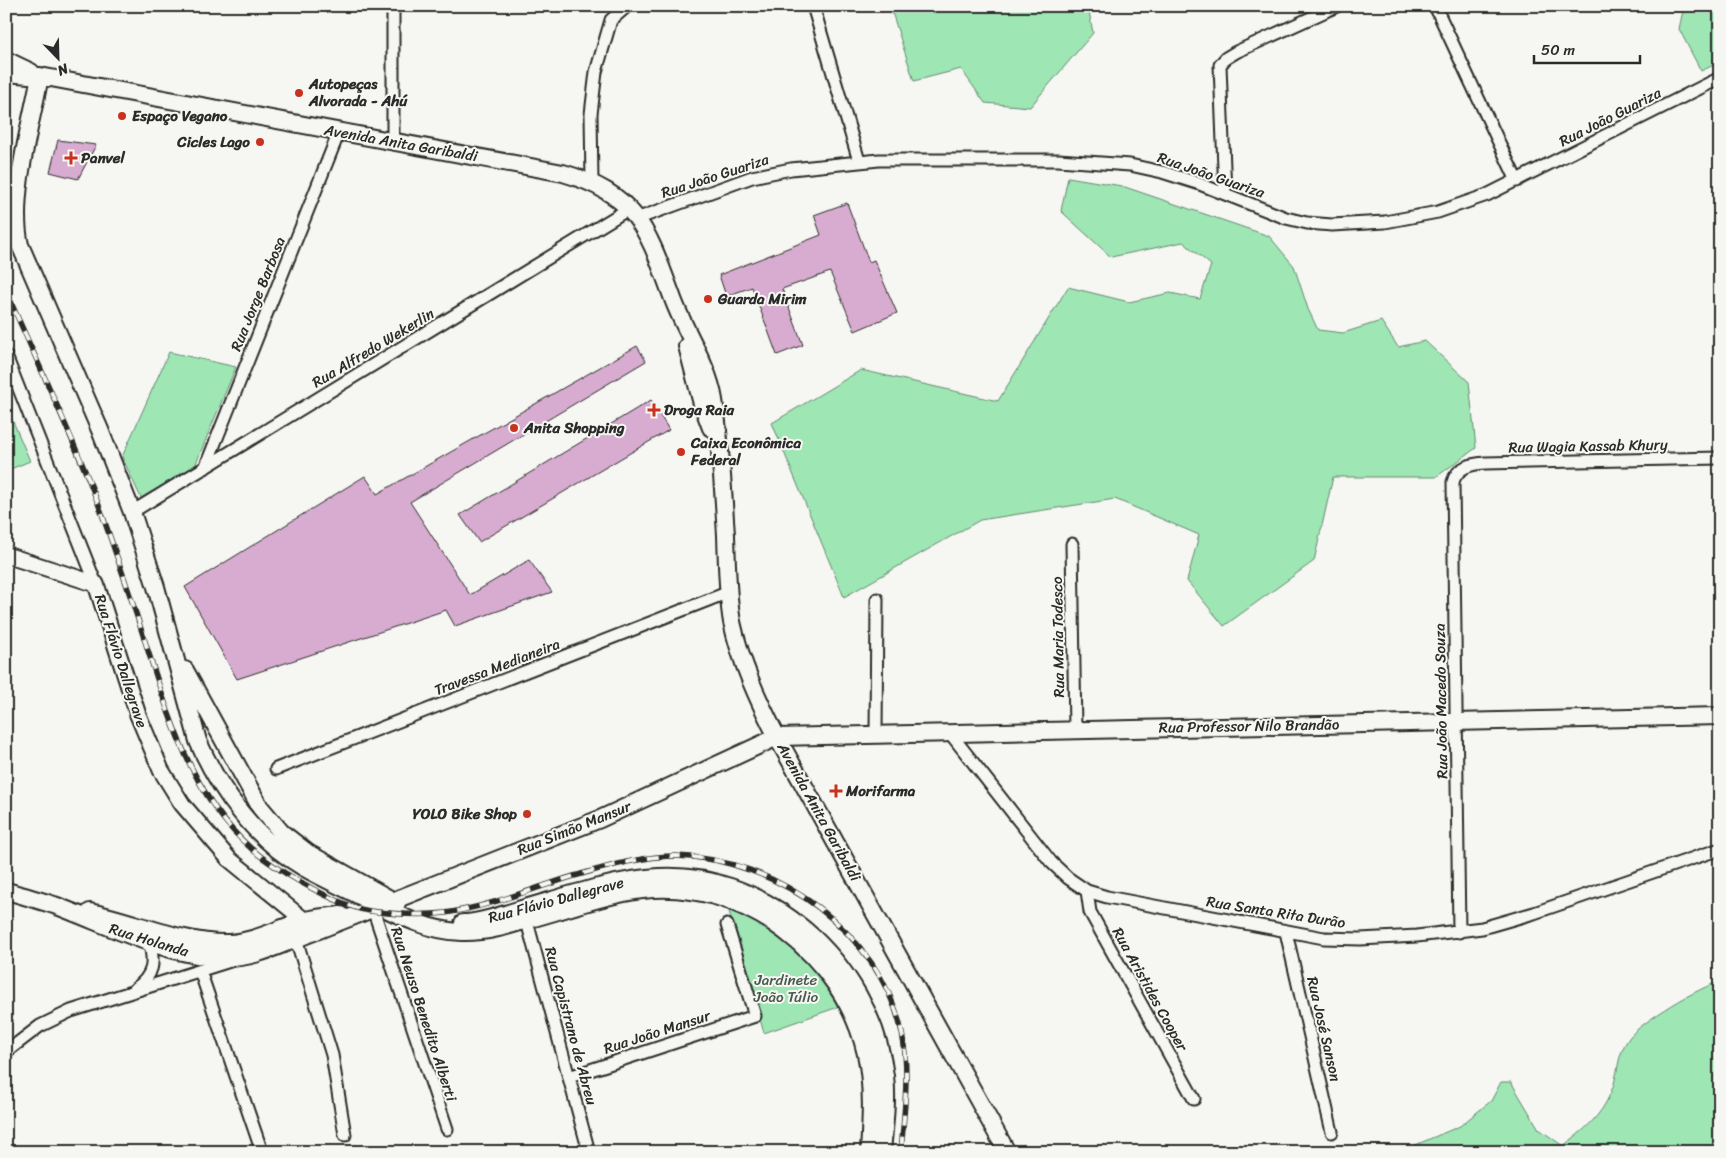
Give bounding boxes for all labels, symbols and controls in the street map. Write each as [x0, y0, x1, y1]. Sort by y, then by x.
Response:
north arrow [32, 32, 82, 82]
scale bar [1534, 32, 1640, 64]
text: 50 m [1541, 37, 1576, 63]
text: N [53, 56, 73, 83]
place label: Autopeças Alvorada - Ahú [308, 71, 408, 114]
street label: Rua João Guariza [1554, 80, 1666, 154]
marker: Autopeças Alvorada - Ahú [293, 87, 305, 99]
place label: Espaço Vegano [132, 103, 228, 129]
marker: Espaço Vegano [116, 110, 128, 122]
street label: Avenida Anita Garibaldi [321, 117, 481, 169]
place label: Cicles Lago [176, 129, 250, 155]
marker: Cicles Lago [254, 136, 266, 148]
street label: Rua João Guariza [1154, 144, 1269, 206]
place label: Panvel [81, 145, 125, 171]
street label: Rua João Guariza [658, 146, 773, 206]
marker: Panvel [65, 152, 77, 164]
street label: Rua Jorge Barbosa [223, 232, 293, 355]
place label: Guarda Mirim [717, 286, 807, 312]
marker: Guarda Mirim [702, 293, 714, 305]
street label: Rua Alfredo Wekerlin [307, 301, 439, 395]
place label: Droga Raia [664, 397, 735, 423]
marker: Droga Raia [648, 404, 660, 416]
place label: Anita Shopping [523, 415, 625, 441]
marker: Anita Shopping [508, 422, 520, 434]
place label: Caixa Econômica Federal [690, 430, 801, 473]
street label: Rua Wagia Kassab Khury [1508, 432, 1668, 460]
marker: Caixa Econômica Federal [675, 446, 687, 458]
street label: Rua Maria Todesco [1044, 576, 1072, 698]
street label: Rua Flávio Dallegrave [87, 591, 155, 732]
street label: Rua João Macedo Souza [1427, 623, 1455, 779]
street label: Travessa Medianeira [430, 631, 564, 703]
street label: Rua Professor Nilo Brandão [1159, 711, 1340, 741]
street label: Avenida Anita Garibaldi [769, 737, 868, 887]
place label: Morifarma [845, 778, 916, 804]
marker: Morifarma [830, 785, 842, 797]
street label: Rua Simão Mansur [513, 793, 636, 863]
place label: YOLO Bike Shop [412, 801, 517, 827]
marker: YOLO Bike Shop [521, 808, 533, 820]
street label: Rua Flávio Dallegrave [485, 869, 627, 931]
street label: Rua Santa Rita Durão [1205, 888, 1348, 936]
street label: Rua Holanda [106, 916, 192, 965]
street label: Rua Aristides Cooper [1105, 922, 1195, 1057]
street label: Rua Neuso Benedito Alberti [384, 923, 465, 1105]
street label: Rua Capistrano de Abreu [537, 944, 605, 1108]
park label: Jardinete João Túlio [753, 967, 819, 1010]
street label: Rua José Sanson [1299, 974, 1349, 1084]
street label: Rua João Mansur [600, 1002, 715, 1062]

